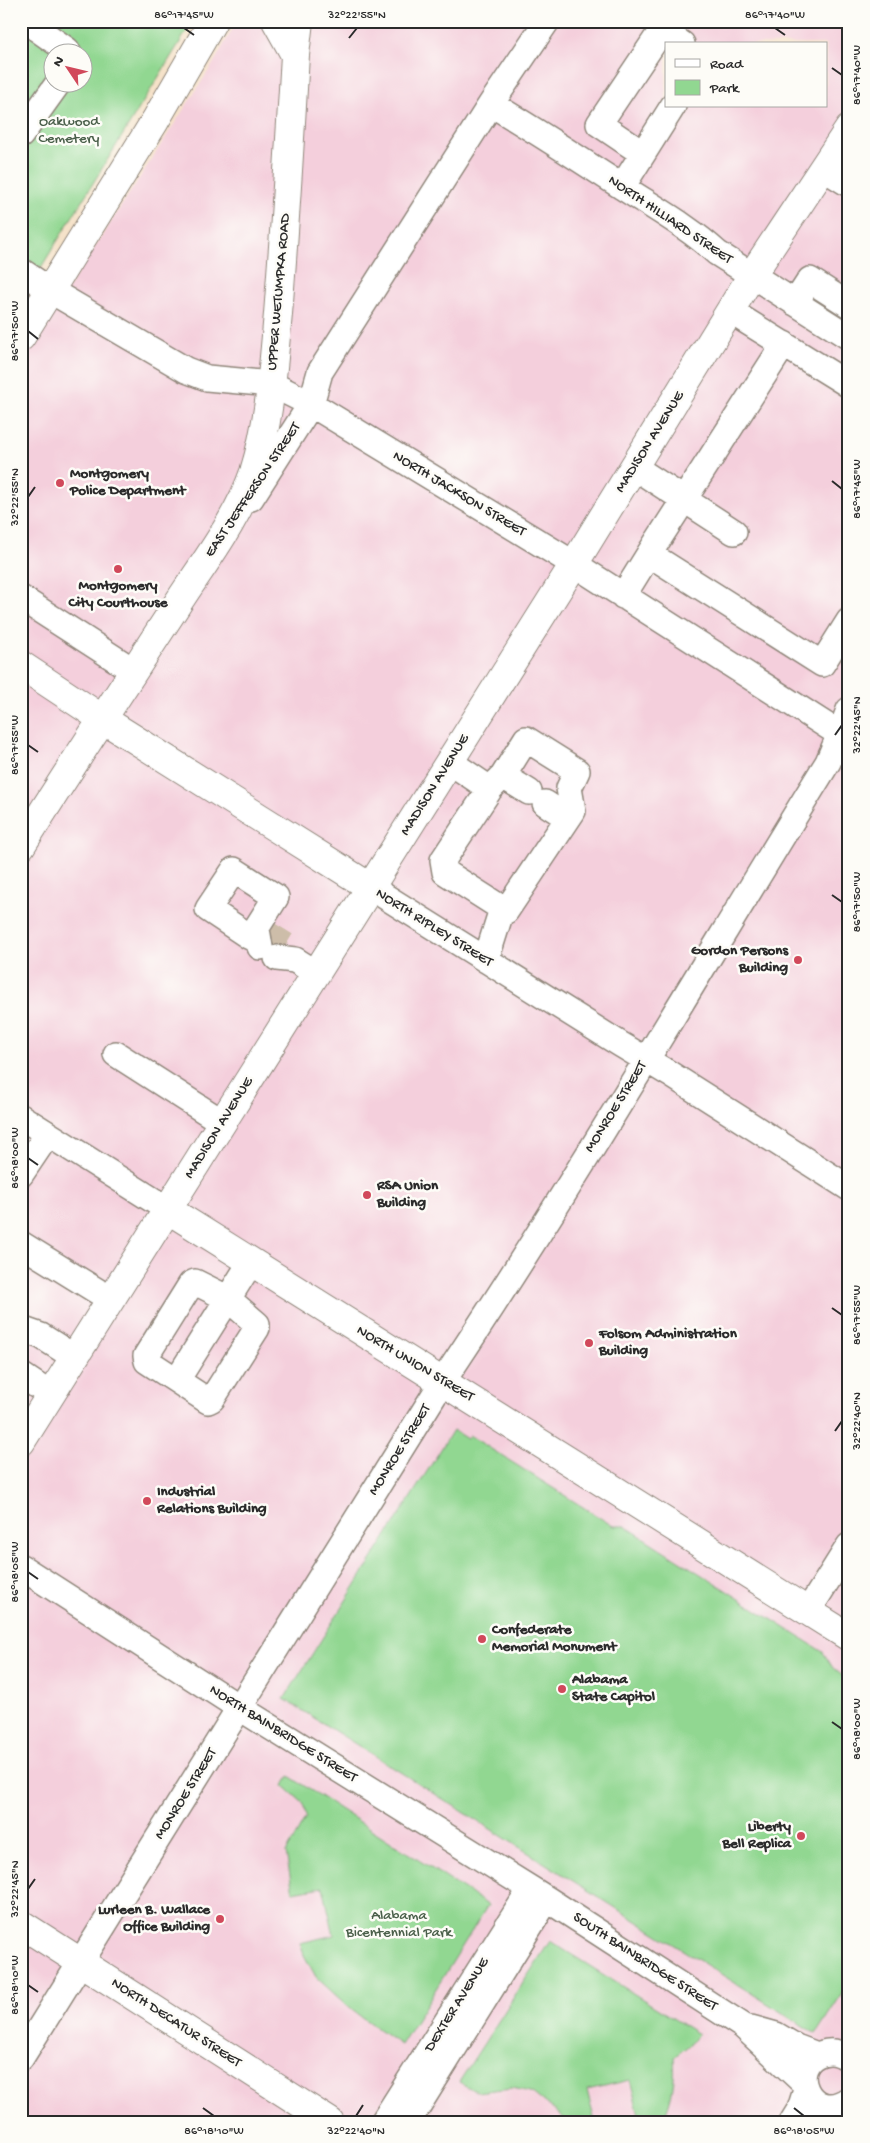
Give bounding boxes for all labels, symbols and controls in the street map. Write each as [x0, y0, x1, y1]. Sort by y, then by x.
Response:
text: 86°17'45"W [154, 9, 214, 23]
text: 32°22'55"N [327, 9, 386, 23]
text: 86°17'40"W [745, 9, 805, 23]
north arrow [42, 42, 92, 92]
legend [665, 42, 828, 108]
text: 86°17'40"W [851, 45, 865, 105]
text: N [50, 53, 69, 71]
text: Road [710, 56, 744, 74]
text: Park [709, 80, 740, 98]
park label: Oakwood Cemetery [39, 113, 100, 148]
street label: NORTH HILLIARD STREET [604, 172, 737, 269]
street label: UPPER WETUMPKA ROAD [263, 213, 295, 371]
text: 86°17'50"W [9, 301, 23, 361]
street label: MADISON AVENUE [612, 387, 689, 496]
street label: EAST JEFFERSON STREET [201, 418, 306, 561]
street label: NORTH JACKSON STREET [389, 447, 530, 542]
text: 86°17'45"W [851, 459, 865, 519]
place label: Montgomery Police Department [69, 465, 187, 500]
text: 32°22'55"N [9, 468, 23, 527]
marker: Montgomery Police Department [54, 477, 66, 489]
marker: Montgomery City Courthouse [112, 563, 124, 575]
place label: Montgomery City Courthouse [68, 577, 169, 612]
text: 32°22'45"N [851, 696, 865, 755]
text: 86°17'55"W [9, 715, 23, 775]
street label: MADISON AVENUE [397, 730, 474, 839]
text: 86°17'50"W [851, 872, 865, 932]
street label: NORTH RIPLEY STREET [372, 885, 497, 972]
place label: Gordon Persons Building [691, 942, 789, 977]
marker: Gordon Persons Building [792, 954, 804, 966]
street label: MONROE STREET [581, 1057, 652, 1156]
street label: MADISON AVENUE [181, 1073, 258, 1182]
text: 86°18'00"W [9, 1127, 23, 1189]
place label: RSA Union Building [376, 1177, 439, 1212]
marker: RSA Union Building [361, 1189, 373, 1201]
text: 86°17'55"W [851, 1285, 865, 1345]
street label: NORTH UNION STREET [353, 1322, 478, 1407]
place label: Folsom Administration Building [598, 1325, 738, 1360]
marker: Folsom Administration Building [583, 1337, 595, 1349]
text: 32°22'40"N [851, 1392, 865, 1451]
street label: MONROE STREET [365, 1400, 436, 1499]
place label: Industrial Relations Building [156, 1483, 267, 1518]
marker: Industrial Relations Building [141, 1495, 153, 1507]
text: 86°18'05"W [9, 1542, 23, 1602]
place label: Confederate Memorial Monument [491, 1621, 618, 1656]
marker: Confederate Memorial Monument [476, 1633, 488, 1645]
place label: Alabama State Capitol [571, 1671, 656, 1706]
street label: NORTH BAINBRIDGE STREET [206, 1681, 361, 1788]
marker: Alabama State Capitol [556, 1683, 568, 1695]
text: 86°18'00"W [851, 1698, 865, 1760]
street label: MONROE STREET [151, 1744, 222, 1843]
place label: Liberty Bell Replica [721, 1818, 792, 1853]
marker: Liberty Bell Replica [795, 1830, 807, 1842]
text: 32°22'45"N [9, 1860, 23, 1919]
place label: Lurleen B. Wallace Office Building [98, 1901, 211, 1936]
park label: Alabama Bicentennial Park [345, 1907, 453, 1942]
street label: SOUTH BAINBRIDGE STREET [569, 1908, 722, 2016]
marker: Lurleen B. Wallace Office Building [214, 1913, 226, 1925]
street label: DEXTER AVENUE [420, 1954, 494, 2056]
text: 86°18'10"W [9, 1955, 23, 2015]
street label: NORTH DECATUR STREET [108, 1974, 245, 2072]
text: 86°18'10"W [184, 2125, 244, 2139]
text: 32°22'40"N [326, 2125, 385, 2139]
text: 86°18'05"W [774, 2125, 834, 2139]

